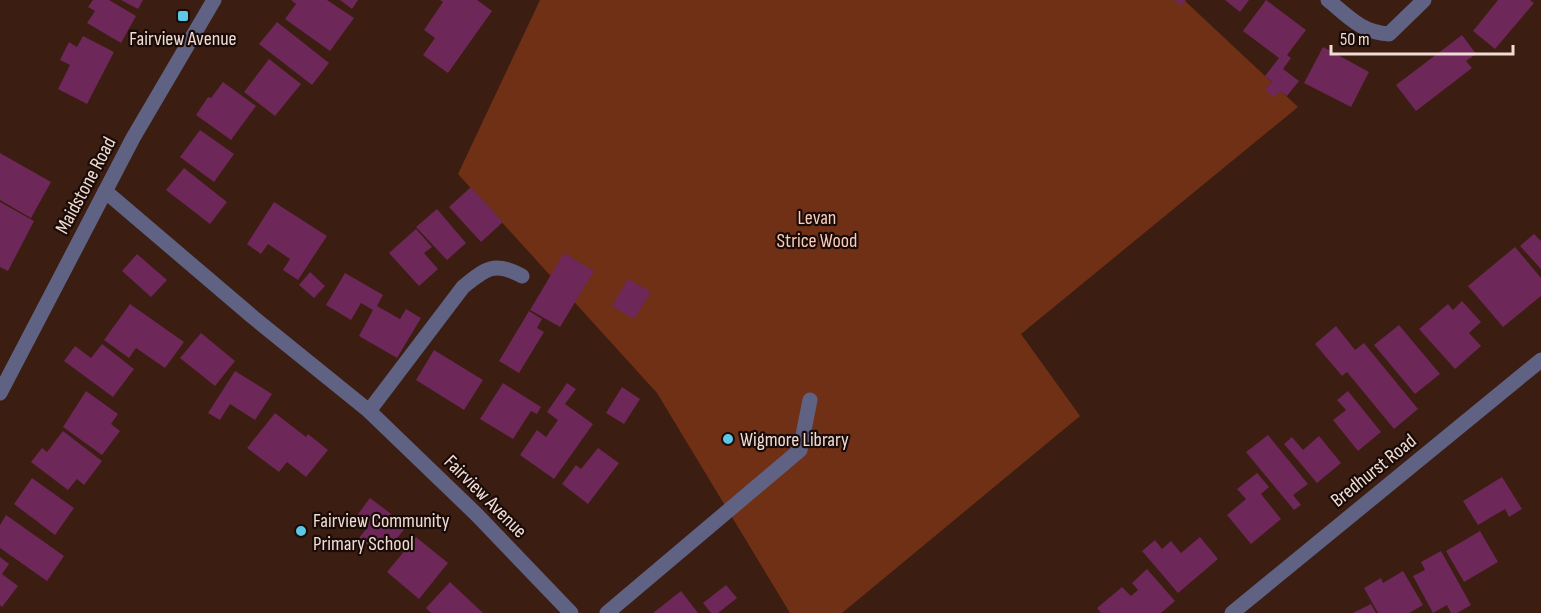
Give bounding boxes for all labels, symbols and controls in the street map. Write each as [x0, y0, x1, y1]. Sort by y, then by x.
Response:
marker: Fairview Avenue [176, 9, 190, 23]
scale bar [1331, 18, 1512, 56]
place label: Fairview Avenue [129, 27, 237, 51]
text: 50 m [1340, 29, 1370, 50]
street label: Maidstone Road [50, 133, 121, 238]
park label: Levan Strice Wood [777, 206, 857, 253]
place label: Wigmore Library [740, 428, 849, 452]
street label: Bredhurst Road [1326, 429, 1421, 512]
marker: Wigmore Library [721, 432, 735, 446]
street label: Fairview Avenue [439, 450, 532, 543]
place label: Fairview Community Primary School [313, 509, 450, 556]
marker: Fairview Community Primary School [294, 524, 308, 538]

